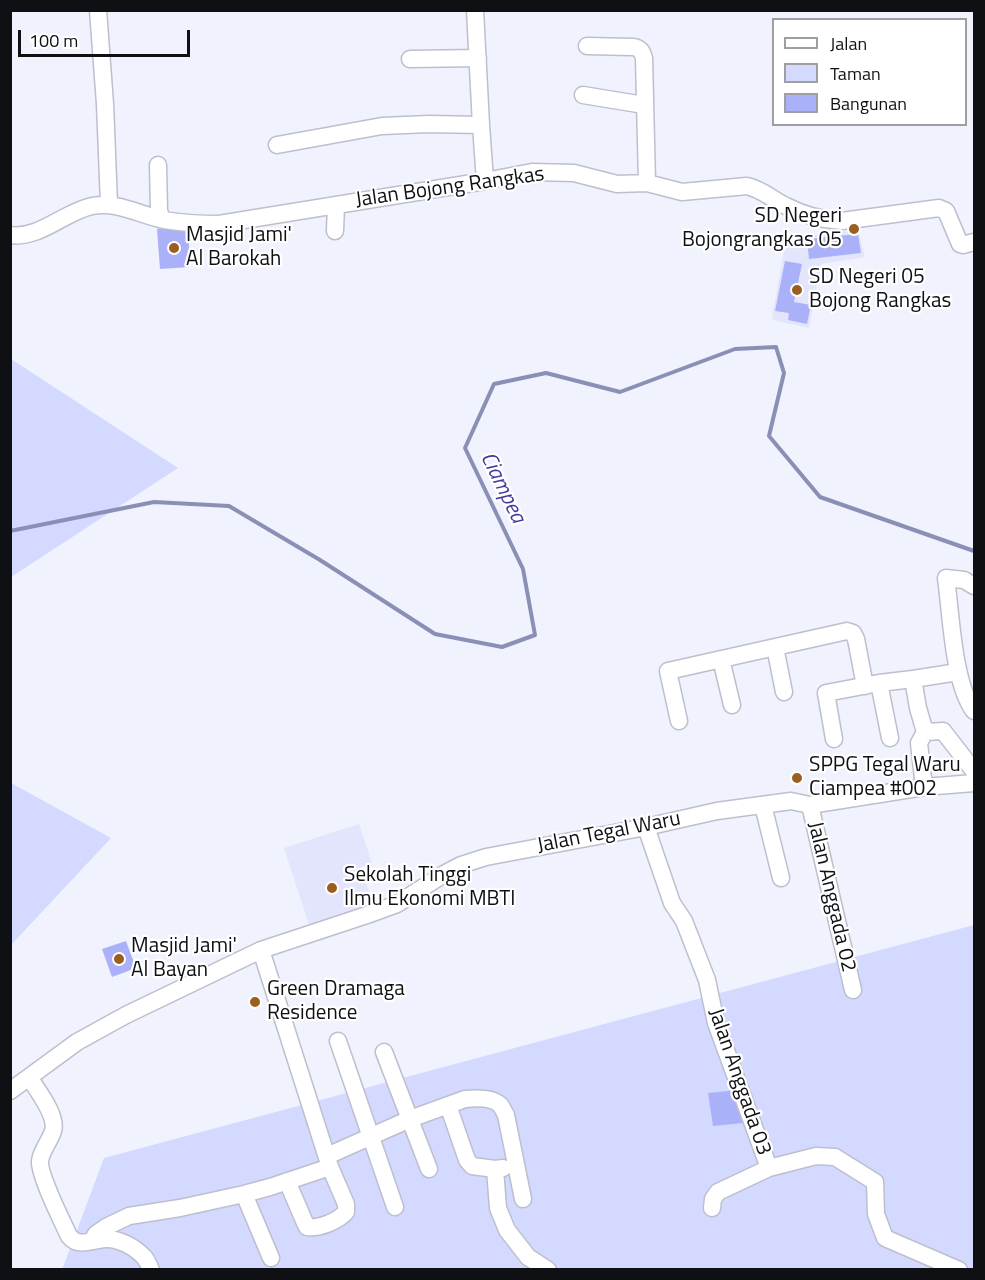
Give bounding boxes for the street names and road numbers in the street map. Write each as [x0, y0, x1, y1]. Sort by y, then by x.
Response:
street label: Jalan Bojong Rangkas [354, 162, 546, 214]
street label: Jalan Tegal Waru [535, 807, 683, 859]
street label: Jalan Anggada 02 [801, 819, 861, 975]
street label: Jalan Anggada 03 [702, 1005, 776, 1159]

